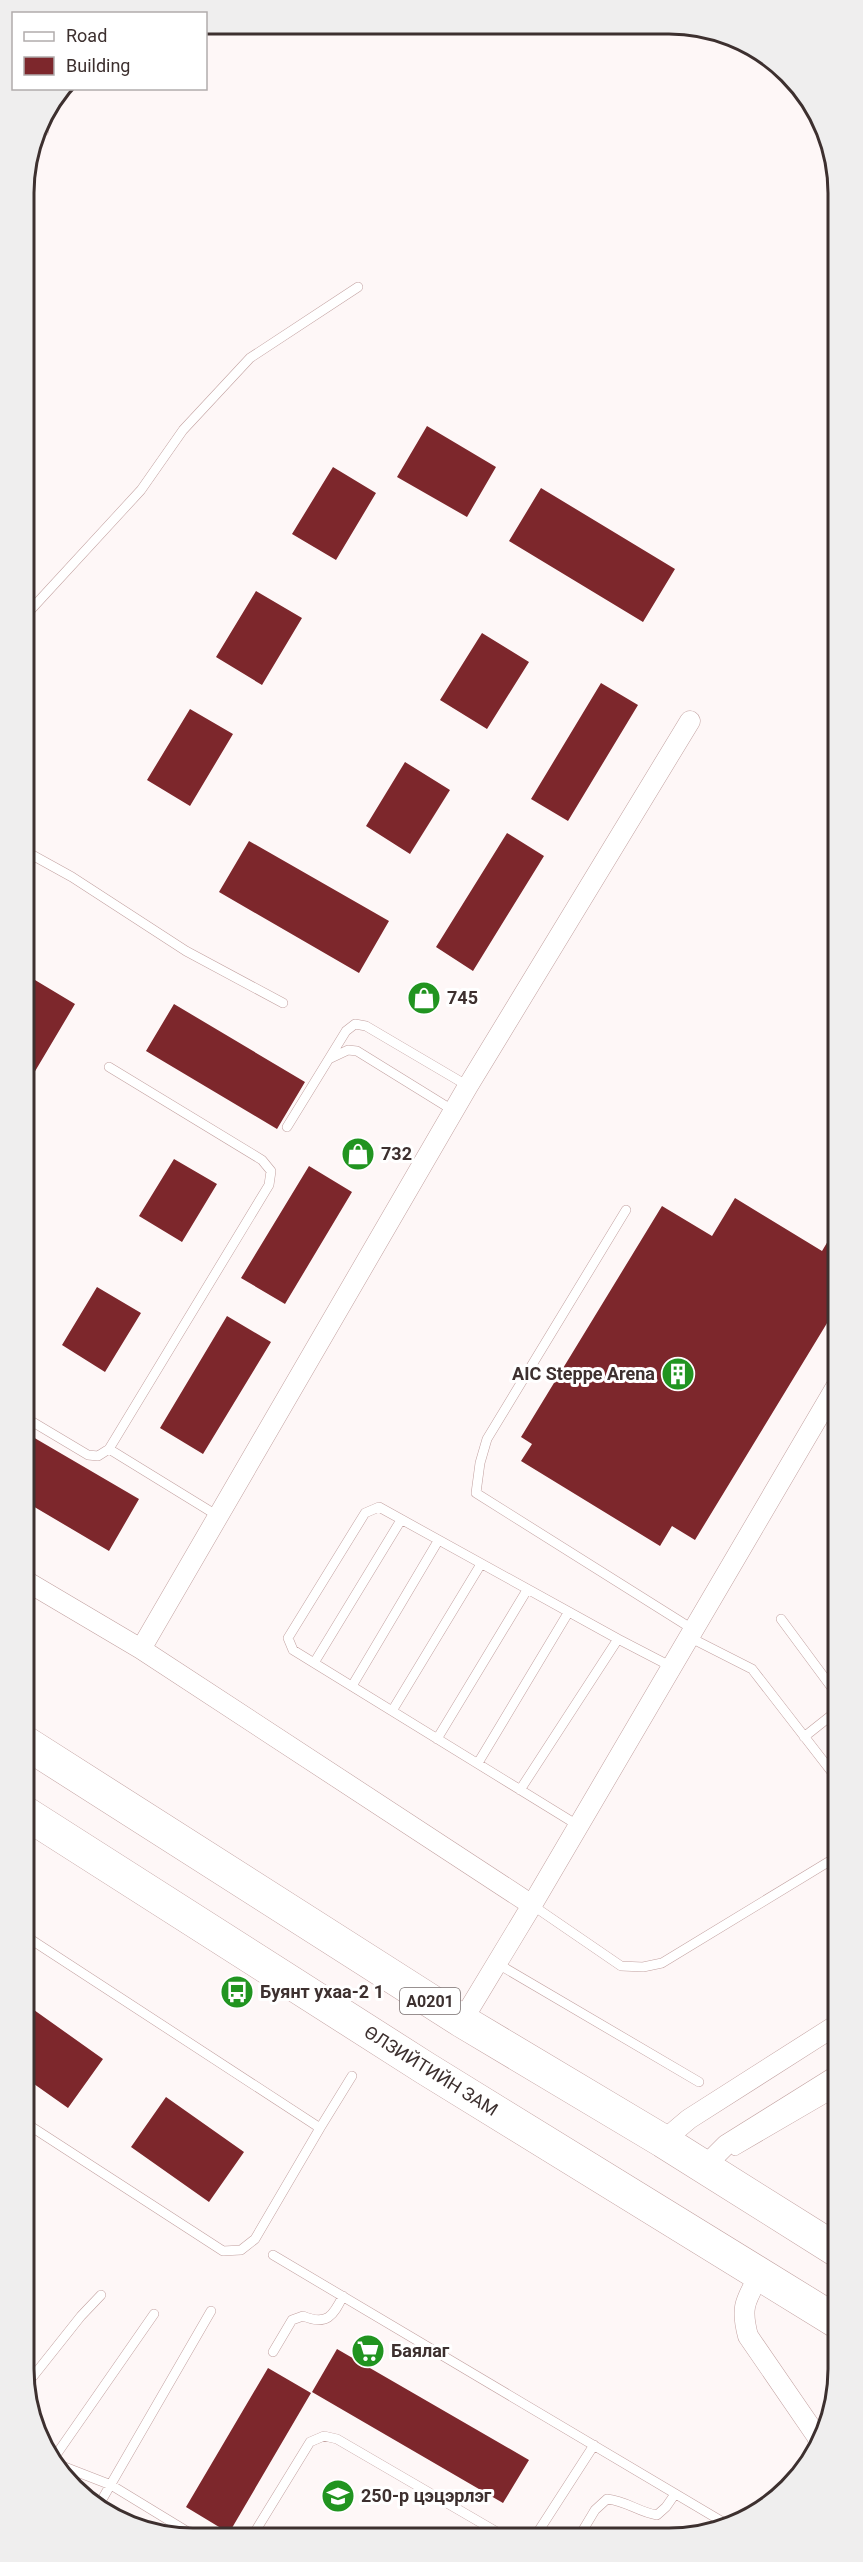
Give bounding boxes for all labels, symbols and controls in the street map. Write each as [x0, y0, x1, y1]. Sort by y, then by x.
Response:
legend [12, 12, 207, 90]
text: Road [66, 25, 107, 46]
text: Building [66, 55, 130, 76]
shop icon: 745 [406, 980, 442, 1016]
place label: 745 [447, 987, 478, 1008]
shop icon: 732 [340, 1136, 376, 1172]
place label: 732 [381, 1143, 412, 1164]
building icon: AIC Steppe Arena [660, 1356, 696, 1392]
place label: AIC Steppe Arena [512, 1363, 655, 1384]
bus stop icon: Буянт ухаа-2 1 [219, 1974, 255, 2010]
place label: Буянт ухаа-2 1 [260, 1981, 384, 2002]
road number: A0201 [400, 1988, 460, 2014]
street label: ӨЛЗИЙТИЙН ЗАМ [361, 2021, 502, 2120]
supermarket icon: Баялаг [350, 2333, 386, 2369]
place label: Баялаг [391, 2340, 450, 2361]
school or university icon: 250-р цэцэрлэг [320, 2478, 356, 2514]
place label: 250-р цэцэрлэг [361, 2485, 492, 2506]

